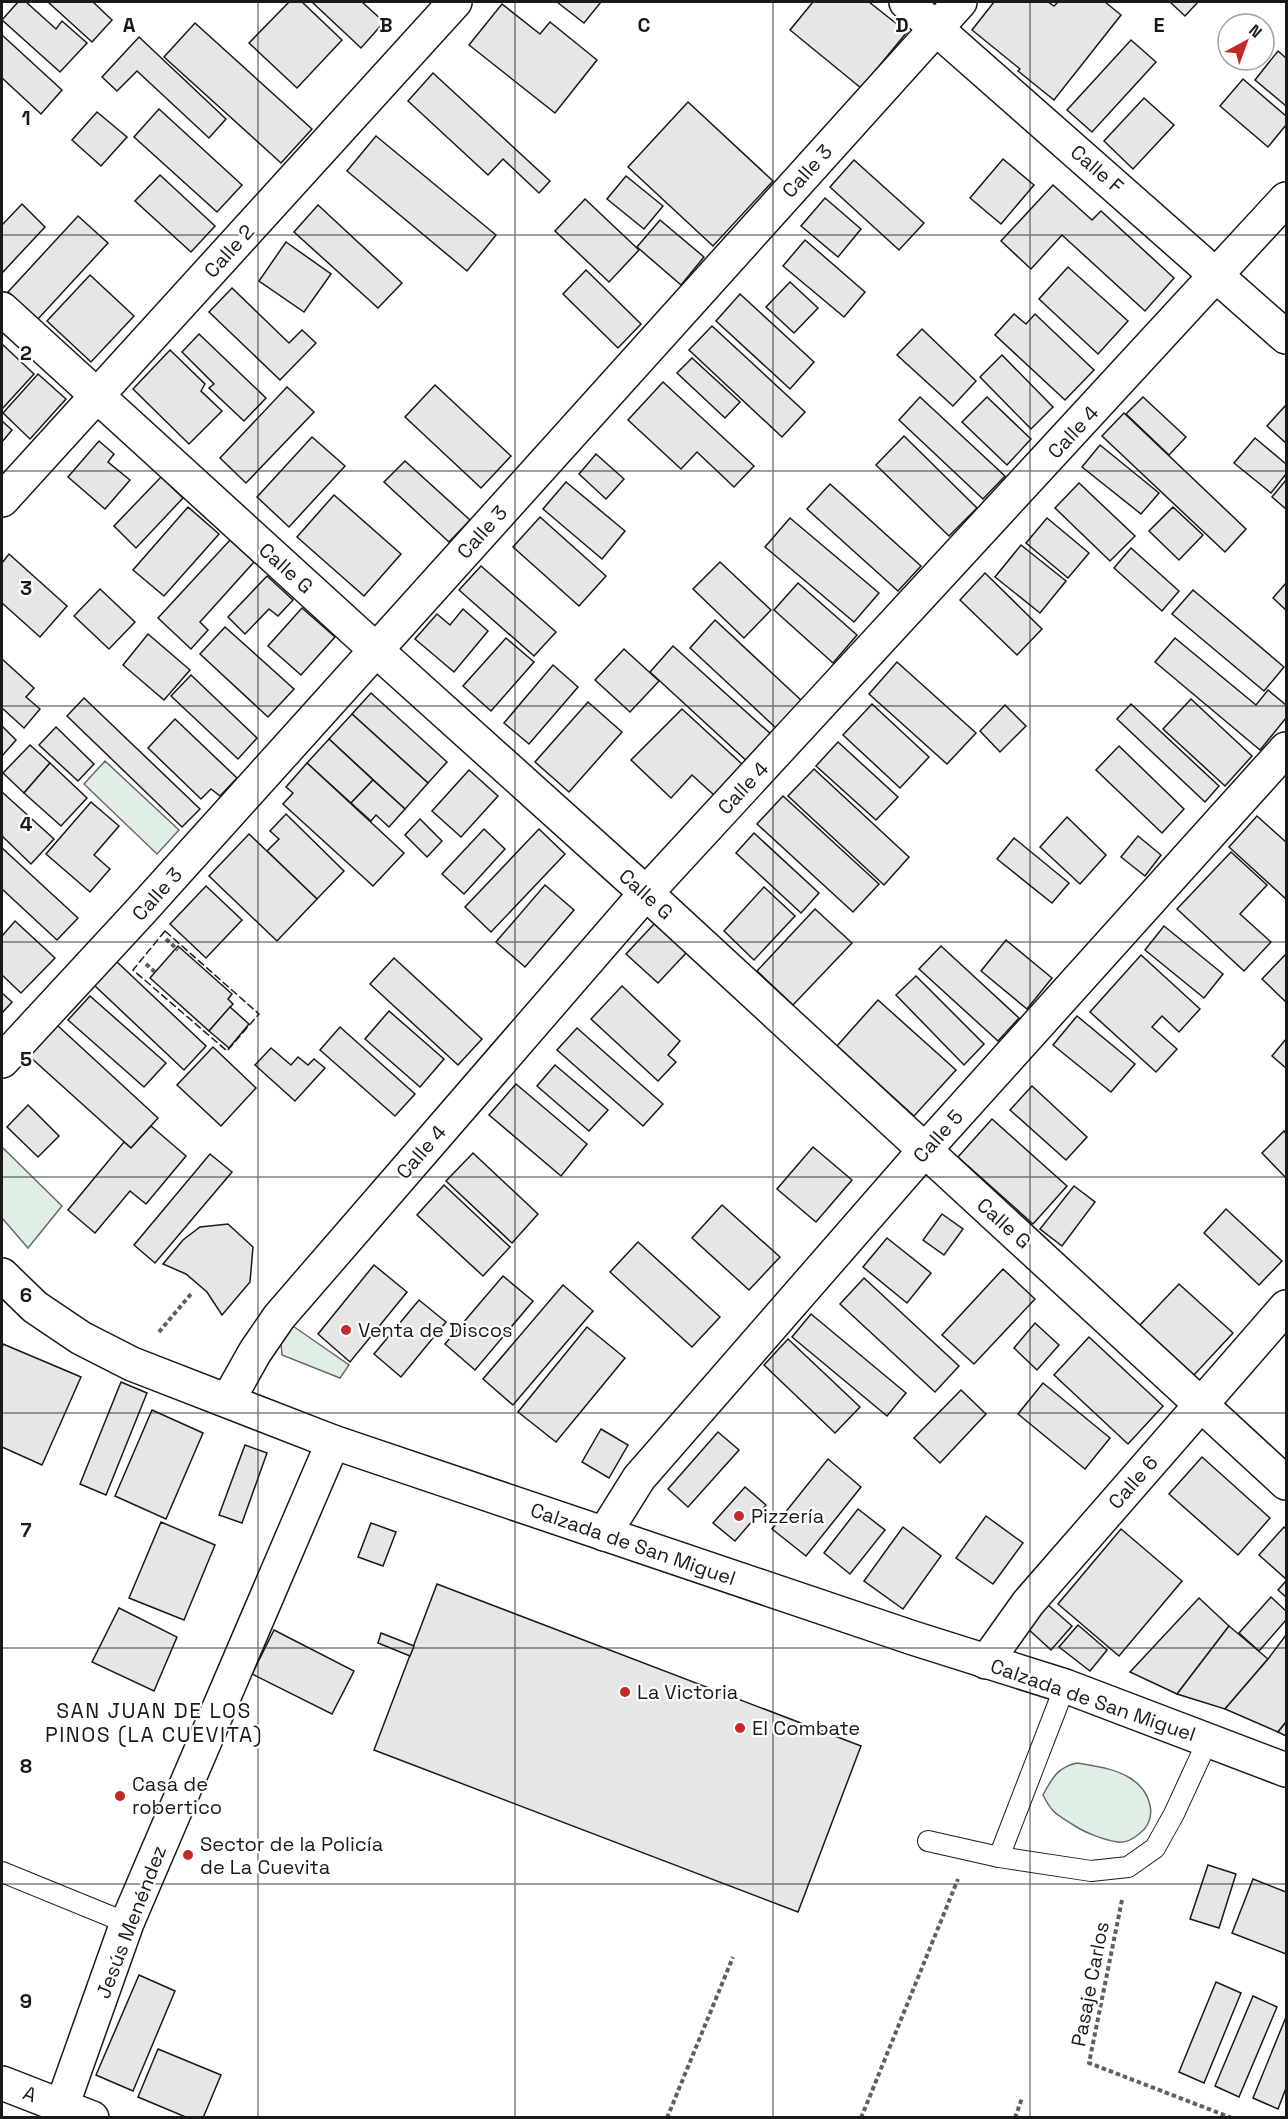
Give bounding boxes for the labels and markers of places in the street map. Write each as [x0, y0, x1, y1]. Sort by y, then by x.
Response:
place label: Venta de Discos [358, 1317, 513, 1343]
marker: Venta de Discos [339, 1323, 353, 1337]
place label: Pizzería [751, 1503, 824, 1529]
marker: Pizzería [732, 1509, 746, 1523]
place label: La Victoria [637, 1679, 738, 1705]
marker: La Victoria [618, 1685, 632, 1699]
place label: El Combate [752, 1715, 860, 1741]
marker: El Combate [733, 1721, 747, 1735]
place label: Casa de robertico [132, 1771, 222, 1820]
marker: Casa de robertico [113, 1789, 127, 1803]
place label: Sector de la Policía de La Cuevita [200, 1831, 383, 1880]
marker: Sector de la Policía de La Cuevita [181, 1848, 195, 1862]

